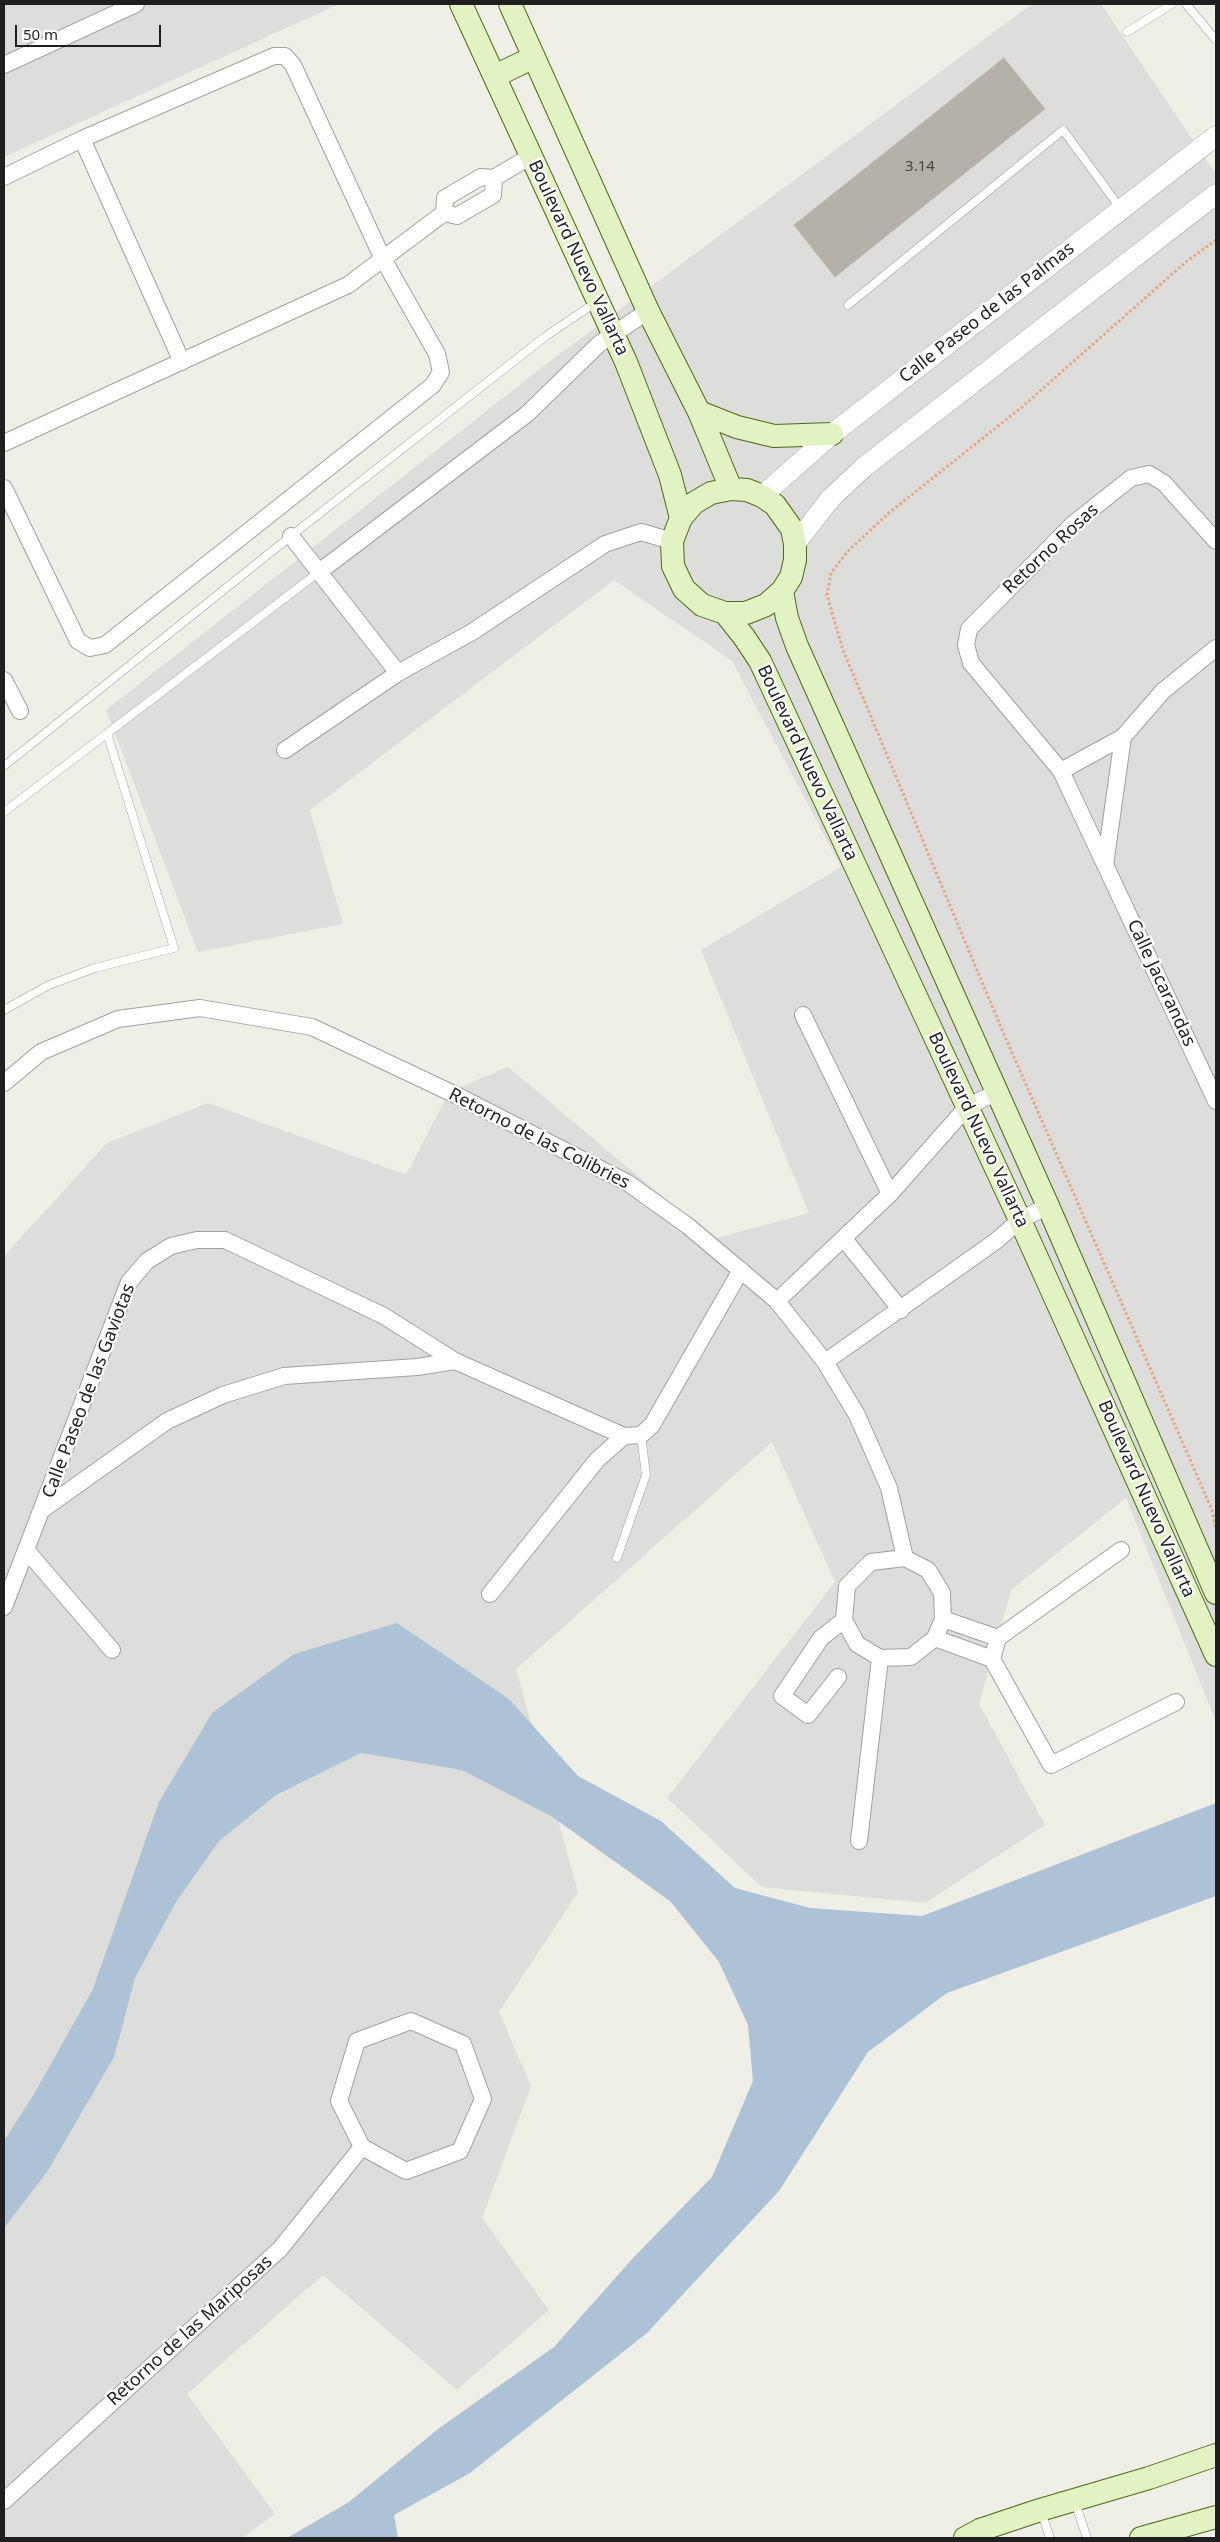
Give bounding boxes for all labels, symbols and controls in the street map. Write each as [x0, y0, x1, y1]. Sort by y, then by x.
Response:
scale bar [18, 15, 164, 47]
text: 50 m [23, 24, 58, 44]
street label: Boulevard Nuevo Vallarta [523, 157, 633, 359]
house number: 3.14 [905, 158, 935, 176]
street label: Calle Paseo de las Palmas [895, 238, 1079, 388]
street label: Retorno Rosas [999, 499, 1103, 599]
street label: Boulevard Nuevo Vallarta [752, 662, 862, 864]
street label: Calle Jacarandas [1122, 916, 1200, 1050]
street label: Boulevard Nuevo Vallarta [923, 1029, 1033, 1231]
street label: Retorno de las Colibries [445, 1084, 633, 1194]
street label: Calle Paseo de las Gaviotas [38, 1281, 140, 1501]
street label: Boulevard Nuevo Vallarta [1093, 1397, 1199, 1601]
street label: Retorno de las Mariposas [103, 2251, 277, 2411]

